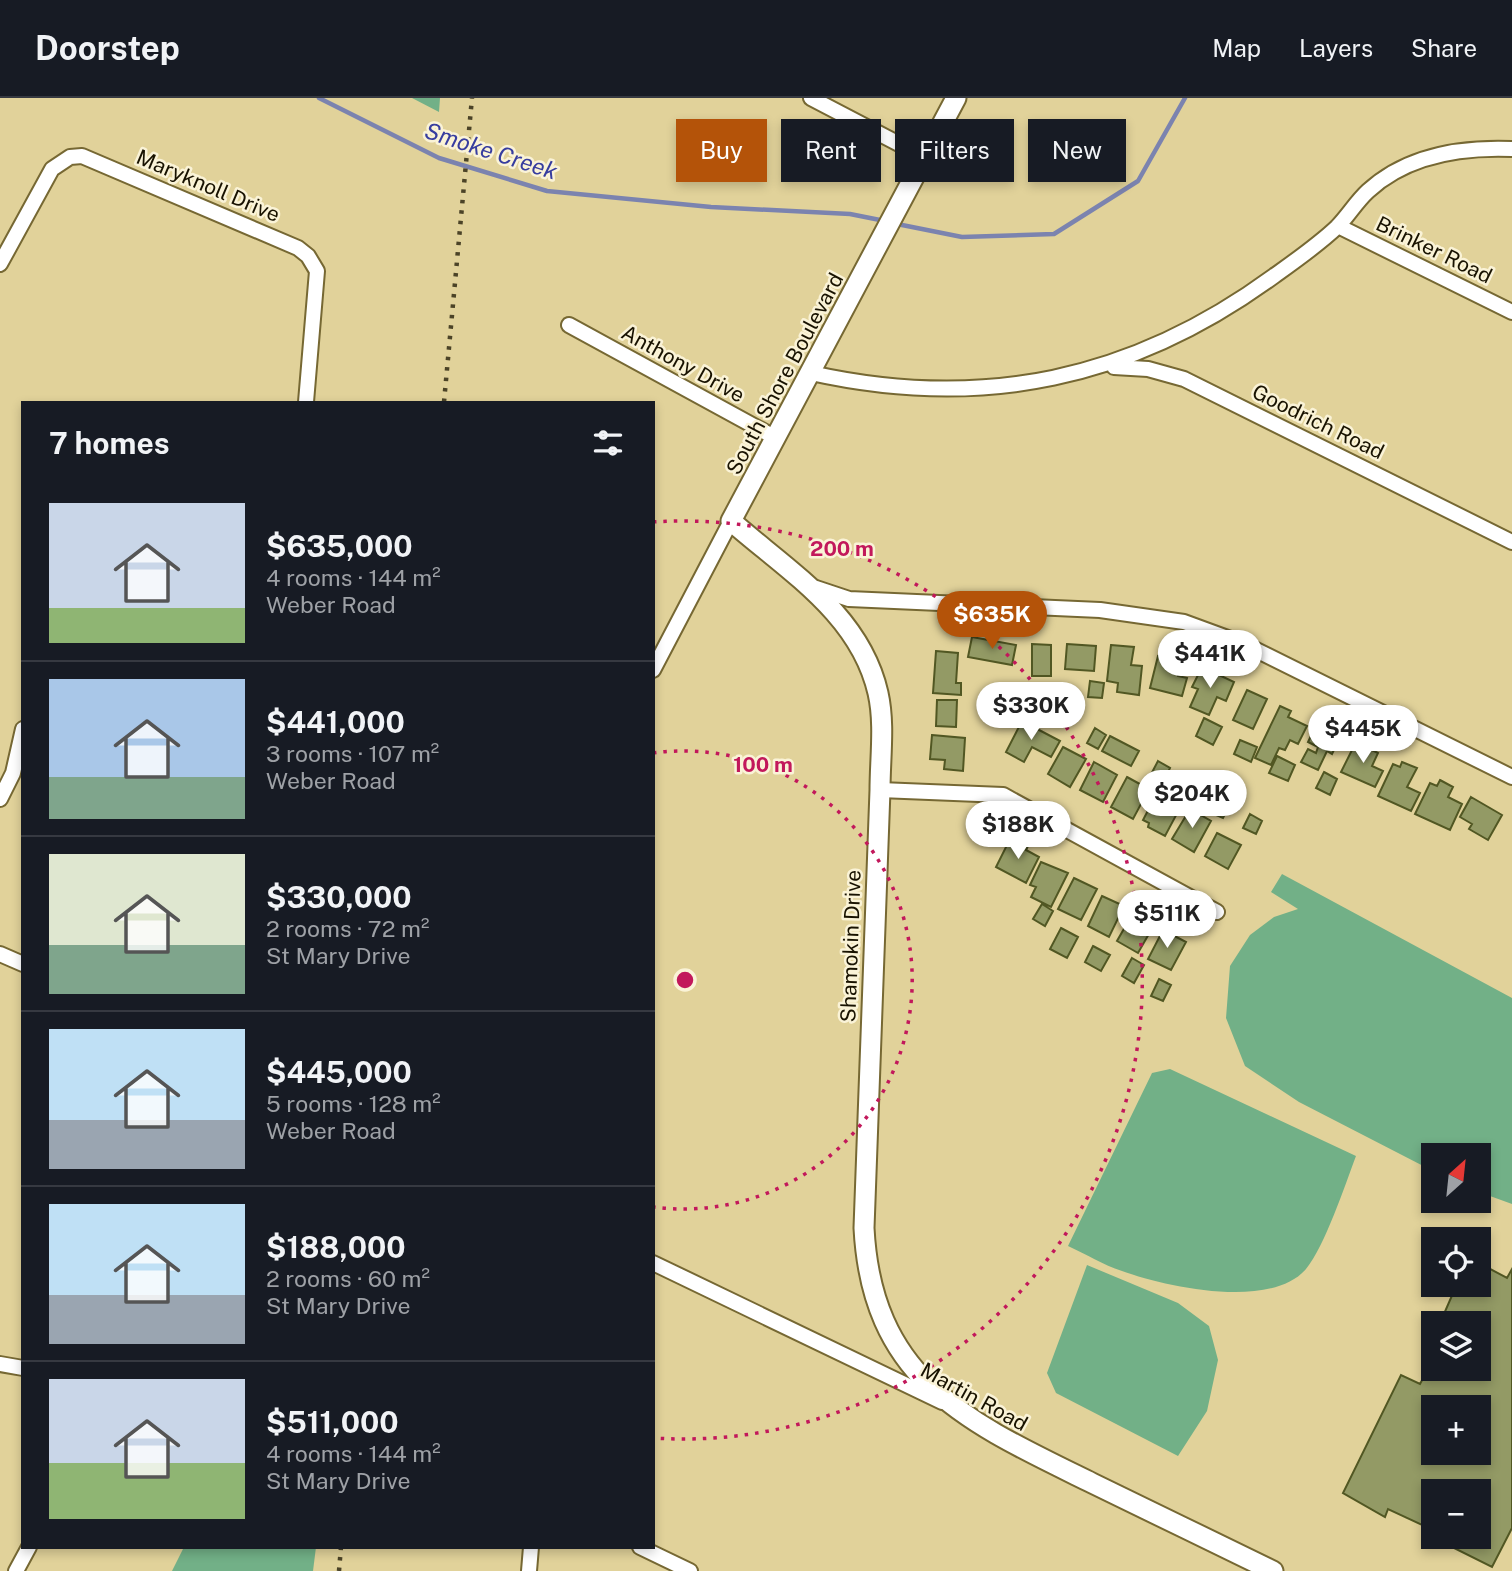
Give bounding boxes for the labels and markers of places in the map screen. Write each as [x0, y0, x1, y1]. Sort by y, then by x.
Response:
pin: $635K [943, 592, 1041, 651]
pin: $441K [1161, 630, 1259, 690]
pin: $330K [982, 682, 1080, 742]
pin: $445K [1314, 706, 1412, 765]
pin: $204K [1143, 770, 1241, 830]
pin: $188K [969, 802, 1067, 861]
pin: $511K [1118, 890, 1216, 950]
centre of rings [673, 968, 697, 992]

